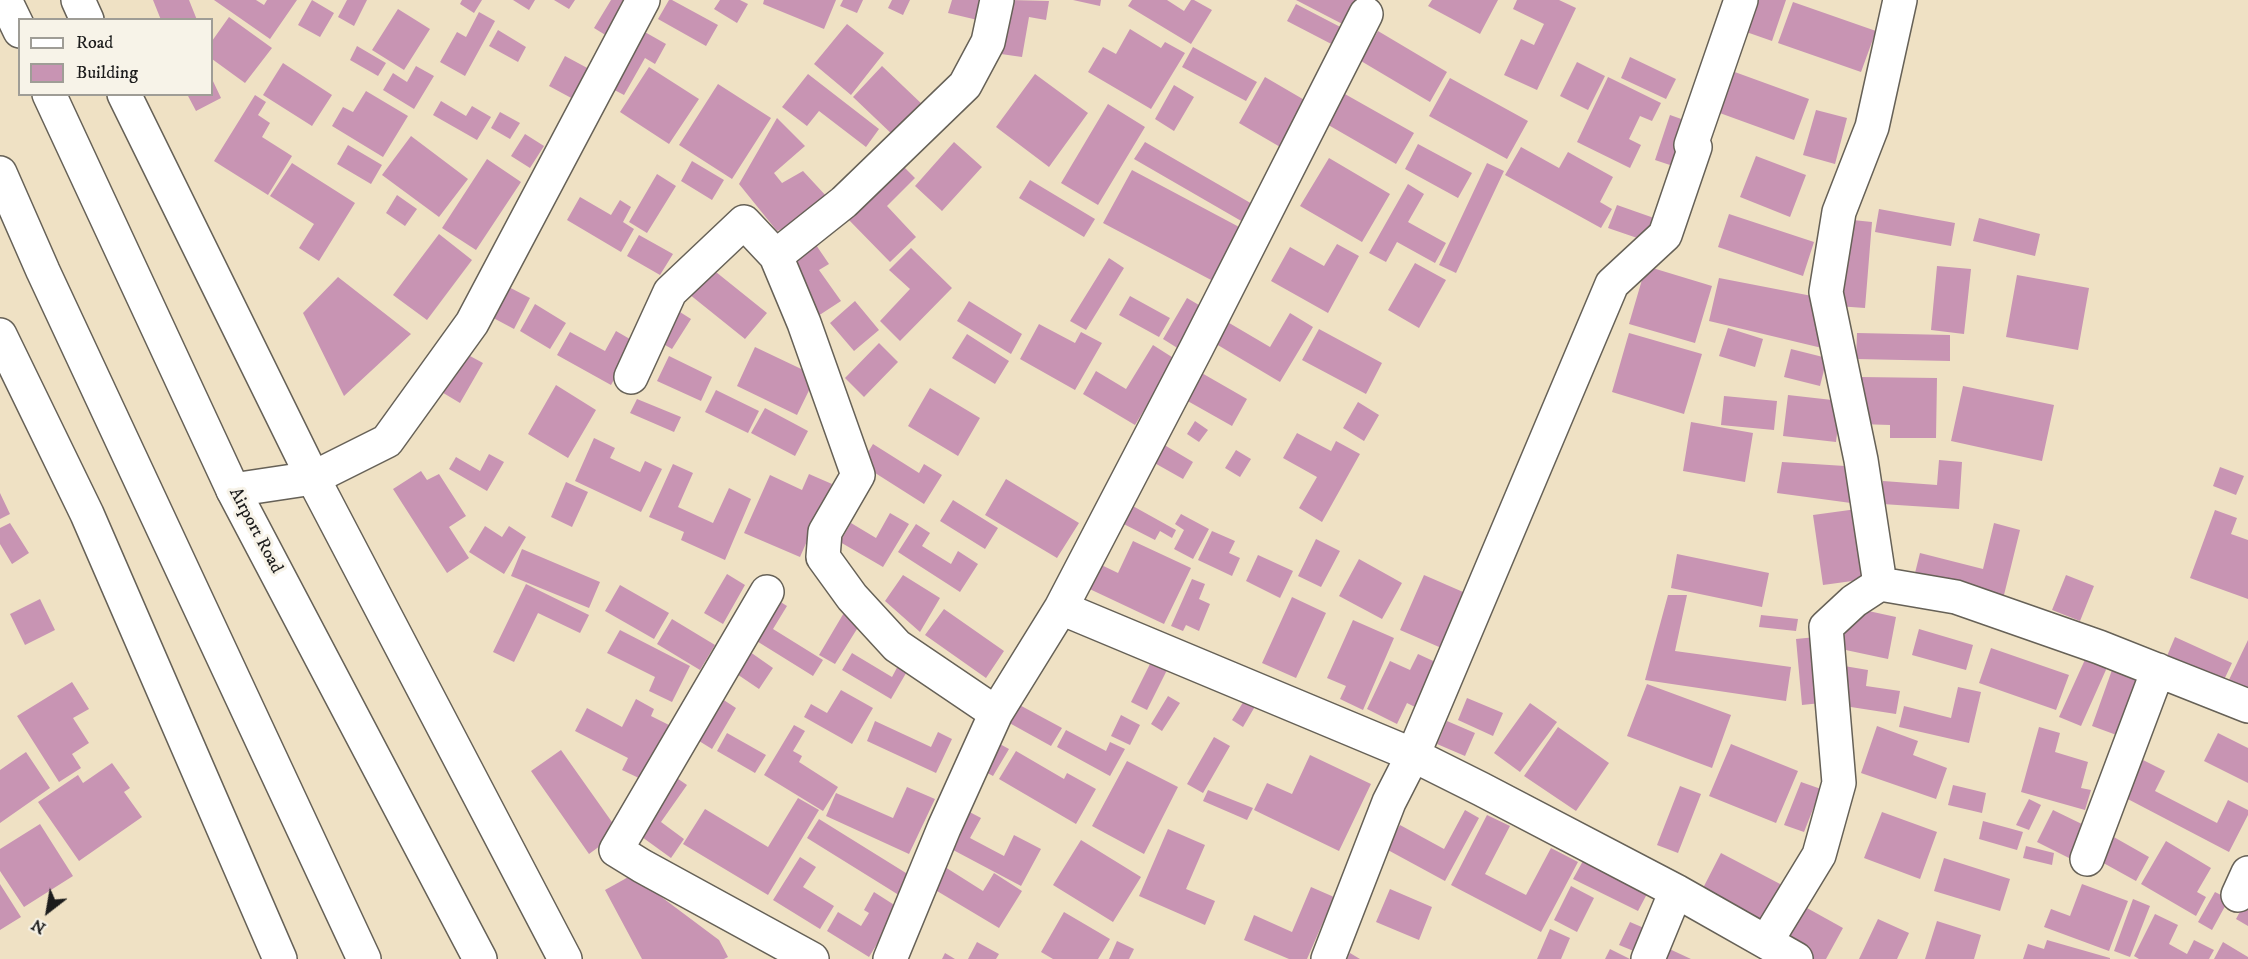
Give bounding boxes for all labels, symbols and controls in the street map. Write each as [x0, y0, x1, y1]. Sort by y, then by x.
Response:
legend [18, 18, 213, 96]
text: Road [76, 32, 113, 54]
text: Building [76, 62, 138, 84]
street label: Airport Road [223, 484, 287, 578]
north arrow [18, 881, 78, 941]
text: N [28, 914, 50, 938]

